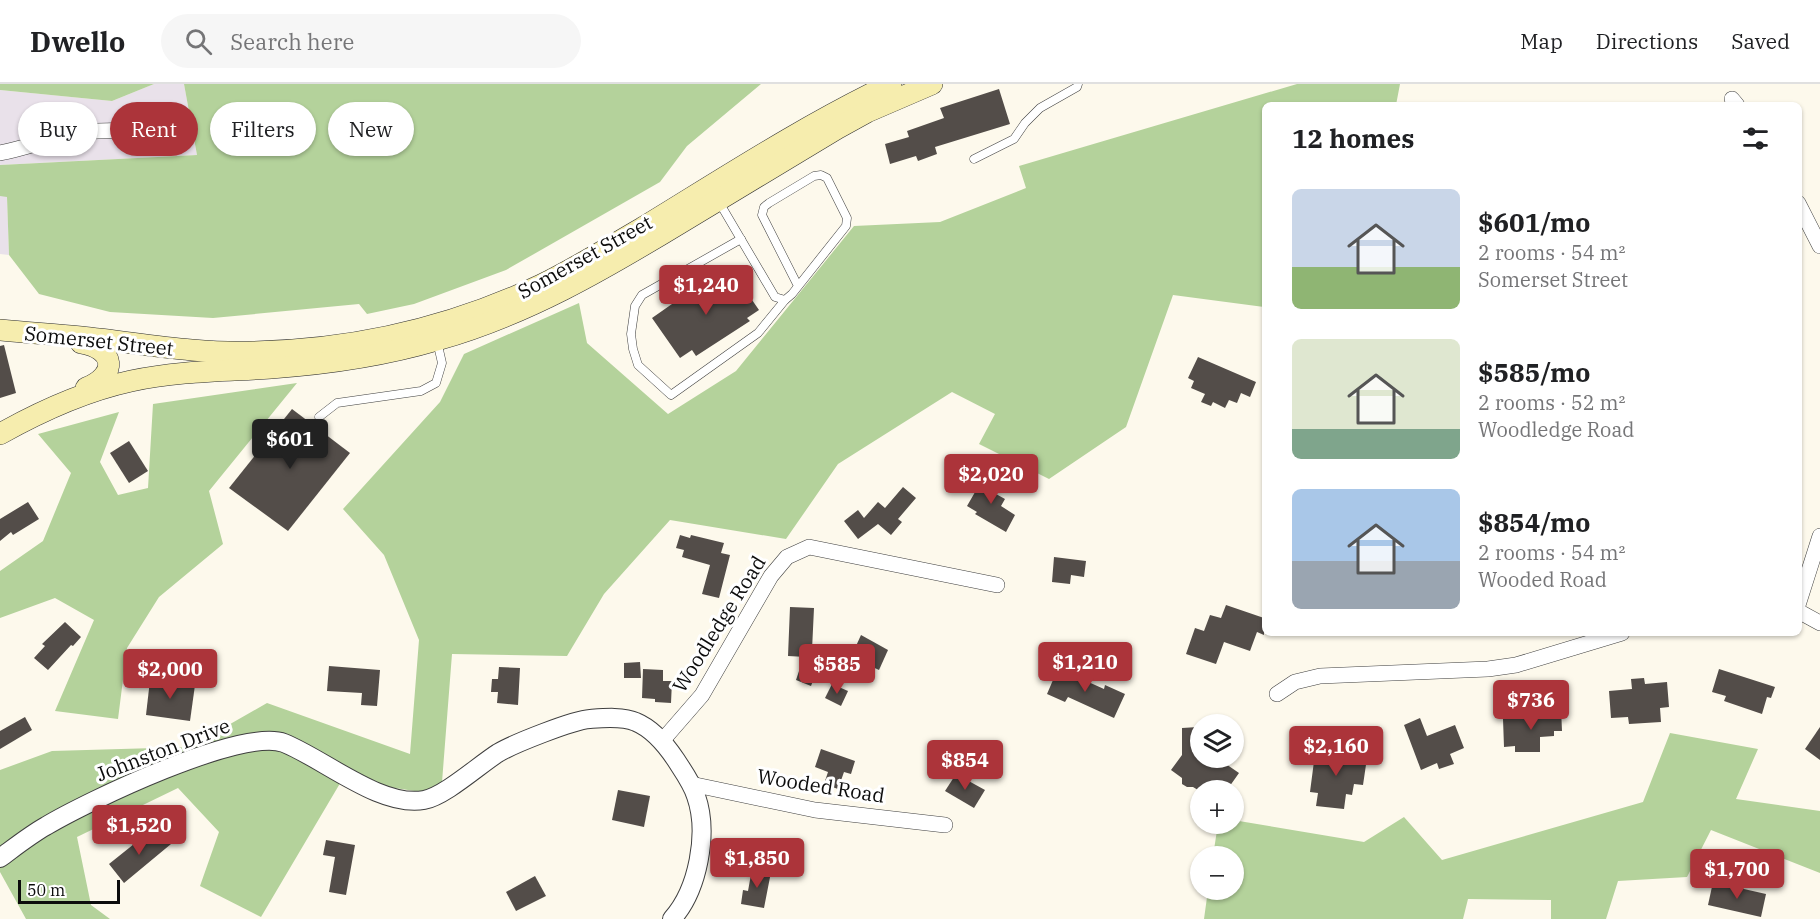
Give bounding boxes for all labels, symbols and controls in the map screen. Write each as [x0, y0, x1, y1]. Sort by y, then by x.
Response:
search box [161, 14, 581, 68]
text: Dwello [30, 23, 125, 60]
icon: search [182, 25, 215, 58]
text: Search here [230, 27, 354, 56]
text: Map [1520, 27, 1563, 55]
text: Directions [1596, 27, 1698, 55]
text: Saved [1731, 27, 1790, 55]
chip: Buy [18, 102, 98, 156]
chip: Rent [110, 102, 198, 156]
chip: Filters [210, 102, 316, 156]
chip: New [328, 102, 414, 156]
text: 12 homes [1292, 121, 1414, 155]
icon: filters [1739, 122, 1772, 155]
text: $601/mo [1478, 205, 1590, 239]
street label: Somerset Street [513, 208, 657, 305]
icon: home [1340, 213, 1412, 285]
text: 2 rooms · 54 m² [1478, 239, 1625, 266]
pin: $1,240 [657, 265, 755, 316]
text: Somerset Street [1478, 266, 1628, 293]
text: $1,240 [673, 271, 739, 298]
street label: Somerset Street [23, 319, 175, 362]
text: $585/mo [1478, 355, 1590, 389]
icon: home [1340, 363, 1412, 435]
text: 2 rooms · 52 m² [1478, 389, 1625, 416]
text: Woodledge Road [1478, 416, 1634, 443]
pin: $601 [254, 419, 326, 470]
text: $601 [266, 425, 314, 452]
pin: $2,020 [942, 454, 1040, 505]
text: $2,020 [958, 460, 1024, 487]
text: $854/mo [1478, 505, 1590, 539]
icon: home [1340, 513, 1412, 585]
text: 2 rooms · 54 m² [1478, 539, 1625, 566]
street label: Woodledge Road [666, 550, 771, 697]
text: Wooded Road [1478, 566, 1607, 593]
pin: $1,210 [1036, 642, 1134, 693]
pin: $585 [801, 644, 873, 695]
text: $1,210 [1052, 648, 1118, 675]
pin: $2,000 [121, 649, 219, 700]
text: $585 [813, 650, 861, 677]
text: $2,000 [137, 655, 203, 682]
pin: $736 [1495, 680, 1567, 731]
text: $736 [1507, 686, 1555, 713]
street label: Johnston Drive [92, 712, 234, 787]
map controls [1190, 714, 1244, 900]
button: layers [1190, 714, 1244, 768]
pin: $2,160 [1287, 726, 1385, 777]
text: $2,160 [1303, 732, 1369, 759]
pin: $854 [929, 740, 1001, 791]
text: $854 [941, 746, 989, 773]
street label: Wooded Road [755, 762, 887, 809]
button: + [1190, 780, 1244, 834]
pin: $1,520 [90, 805, 188, 856]
text: $1,520 [106, 811, 172, 838]
pin: $1,850 [708, 838, 806, 889]
text: $1,850 [724, 844, 790, 871]
button: − [1190, 846, 1244, 900]
pin: $1,700 [1688, 849, 1786, 900]
text: $1,700 [1704, 855, 1770, 882]
scale bar [18, 877, 120, 904]
text: 50 m [27, 880, 65, 900]

